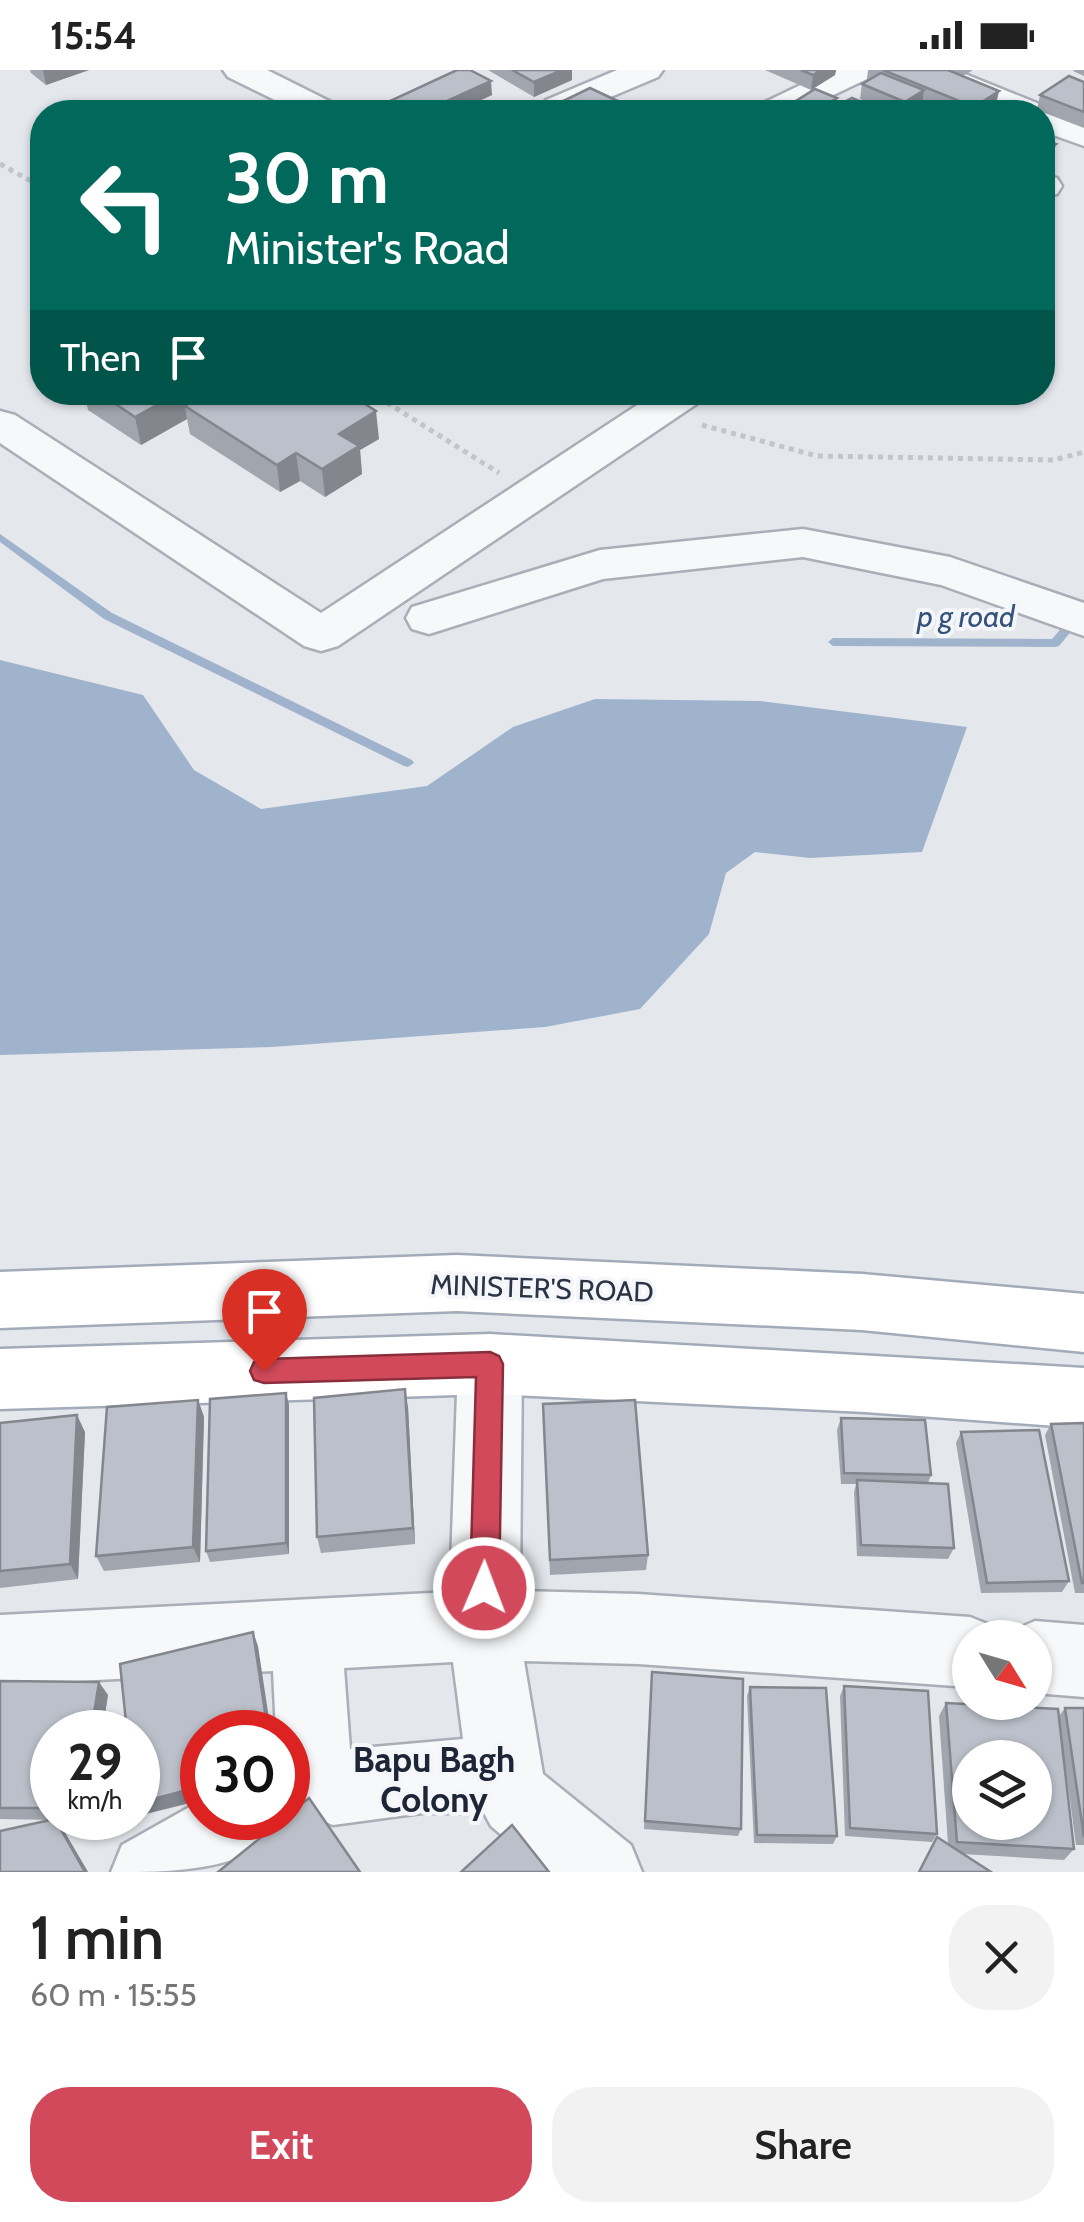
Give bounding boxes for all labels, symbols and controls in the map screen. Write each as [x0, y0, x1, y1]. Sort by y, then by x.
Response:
text: 15:54 [50, 12, 137, 59]
text: 30 m [225, 135, 389, 221]
icon: left [60, 140, 190, 270]
text: Minister's Road [225, 221, 510, 275]
icon: arrive [161, 330, 216, 385]
text: Then [60, 334, 141, 381]
water label: p g road [916, 598, 1016, 635]
street label: MINISTER'S ROAD [430, 1267, 654, 1309]
pin [222, 1269, 307, 1372]
icon: arrive [237, 1284, 292, 1339]
position arrow [432, 1536, 536, 1640]
north arrow [952, 1620, 1052, 1720]
map controls [952, 1620, 1052, 1840]
speed limit sign: 30 [180, 1710, 310, 1840]
text: 29 [68, 1732, 122, 1793]
district label: Bapu Bagh Colony [353, 1738, 515, 1821]
button: layers [952, 1740, 1052, 1840]
text: km/h [68, 1785, 122, 1815]
text: 1 min [30, 1901, 164, 1974]
button: close [949, 1905, 1054, 2010]
text: 60 m · 15:55 [30, 1975, 197, 2014]
button: Exit [30, 2087, 532, 2202]
button: Share [552, 2087, 1054, 2202]

